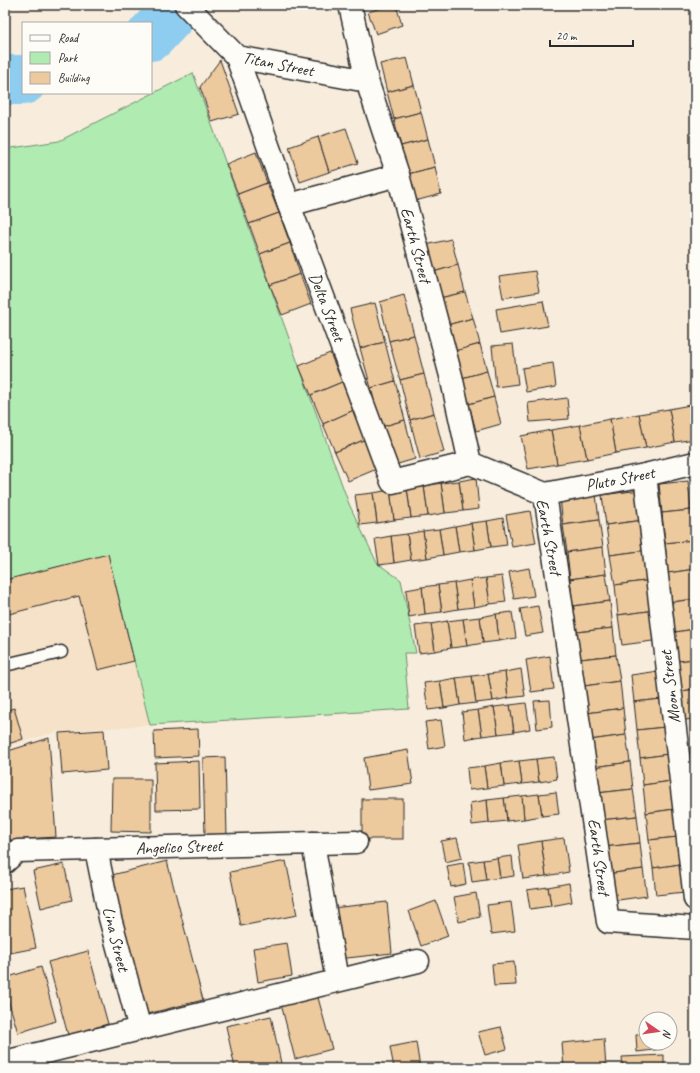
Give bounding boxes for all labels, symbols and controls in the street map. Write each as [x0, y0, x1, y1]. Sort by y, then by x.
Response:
legend [22, 22, 152, 94]
scale bar [550, 22, 633, 48]
text: 20 m [556, 28, 578, 44]
text: Road [58, 30, 80, 46]
street label: Titan Street [241, 47, 318, 82]
text: Park [58, 50, 79, 66]
text: Building [58, 70, 90, 86]
street label: Earth Street [396, 205, 437, 287]
street label: Delta Street [304, 270, 351, 346]
street label: Pluto Street [584, 462, 659, 496]
street label: Earth Street [531, 497, 567, 579]
street label: Moon Street [655, 647, 685, 724]
street label: Earth Street [583, 817, 615, 899]
street label: Angelico Street [135, 835, 225, 859]
street label: Lina Street [98, 905, 135, 976]
north arrow [638, 1011, 678, 1051]
text: N [660, 1028, 675, 1040]

